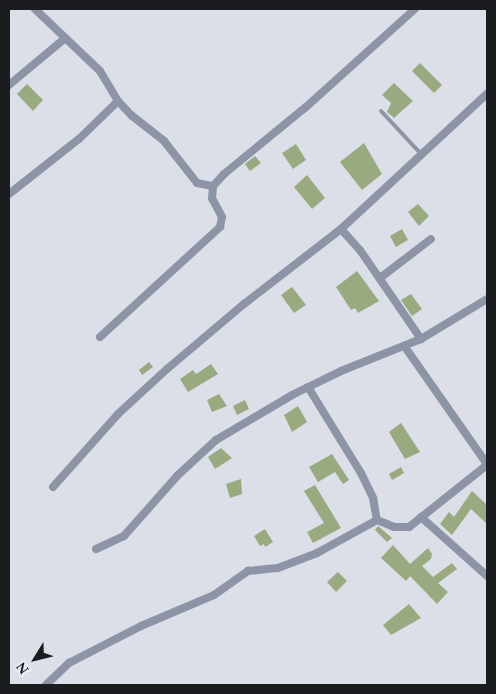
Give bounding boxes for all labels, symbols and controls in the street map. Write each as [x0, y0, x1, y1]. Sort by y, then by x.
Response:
north arrow [10, 634, 60, 684]
text: N [11, 657, 34, 679]

